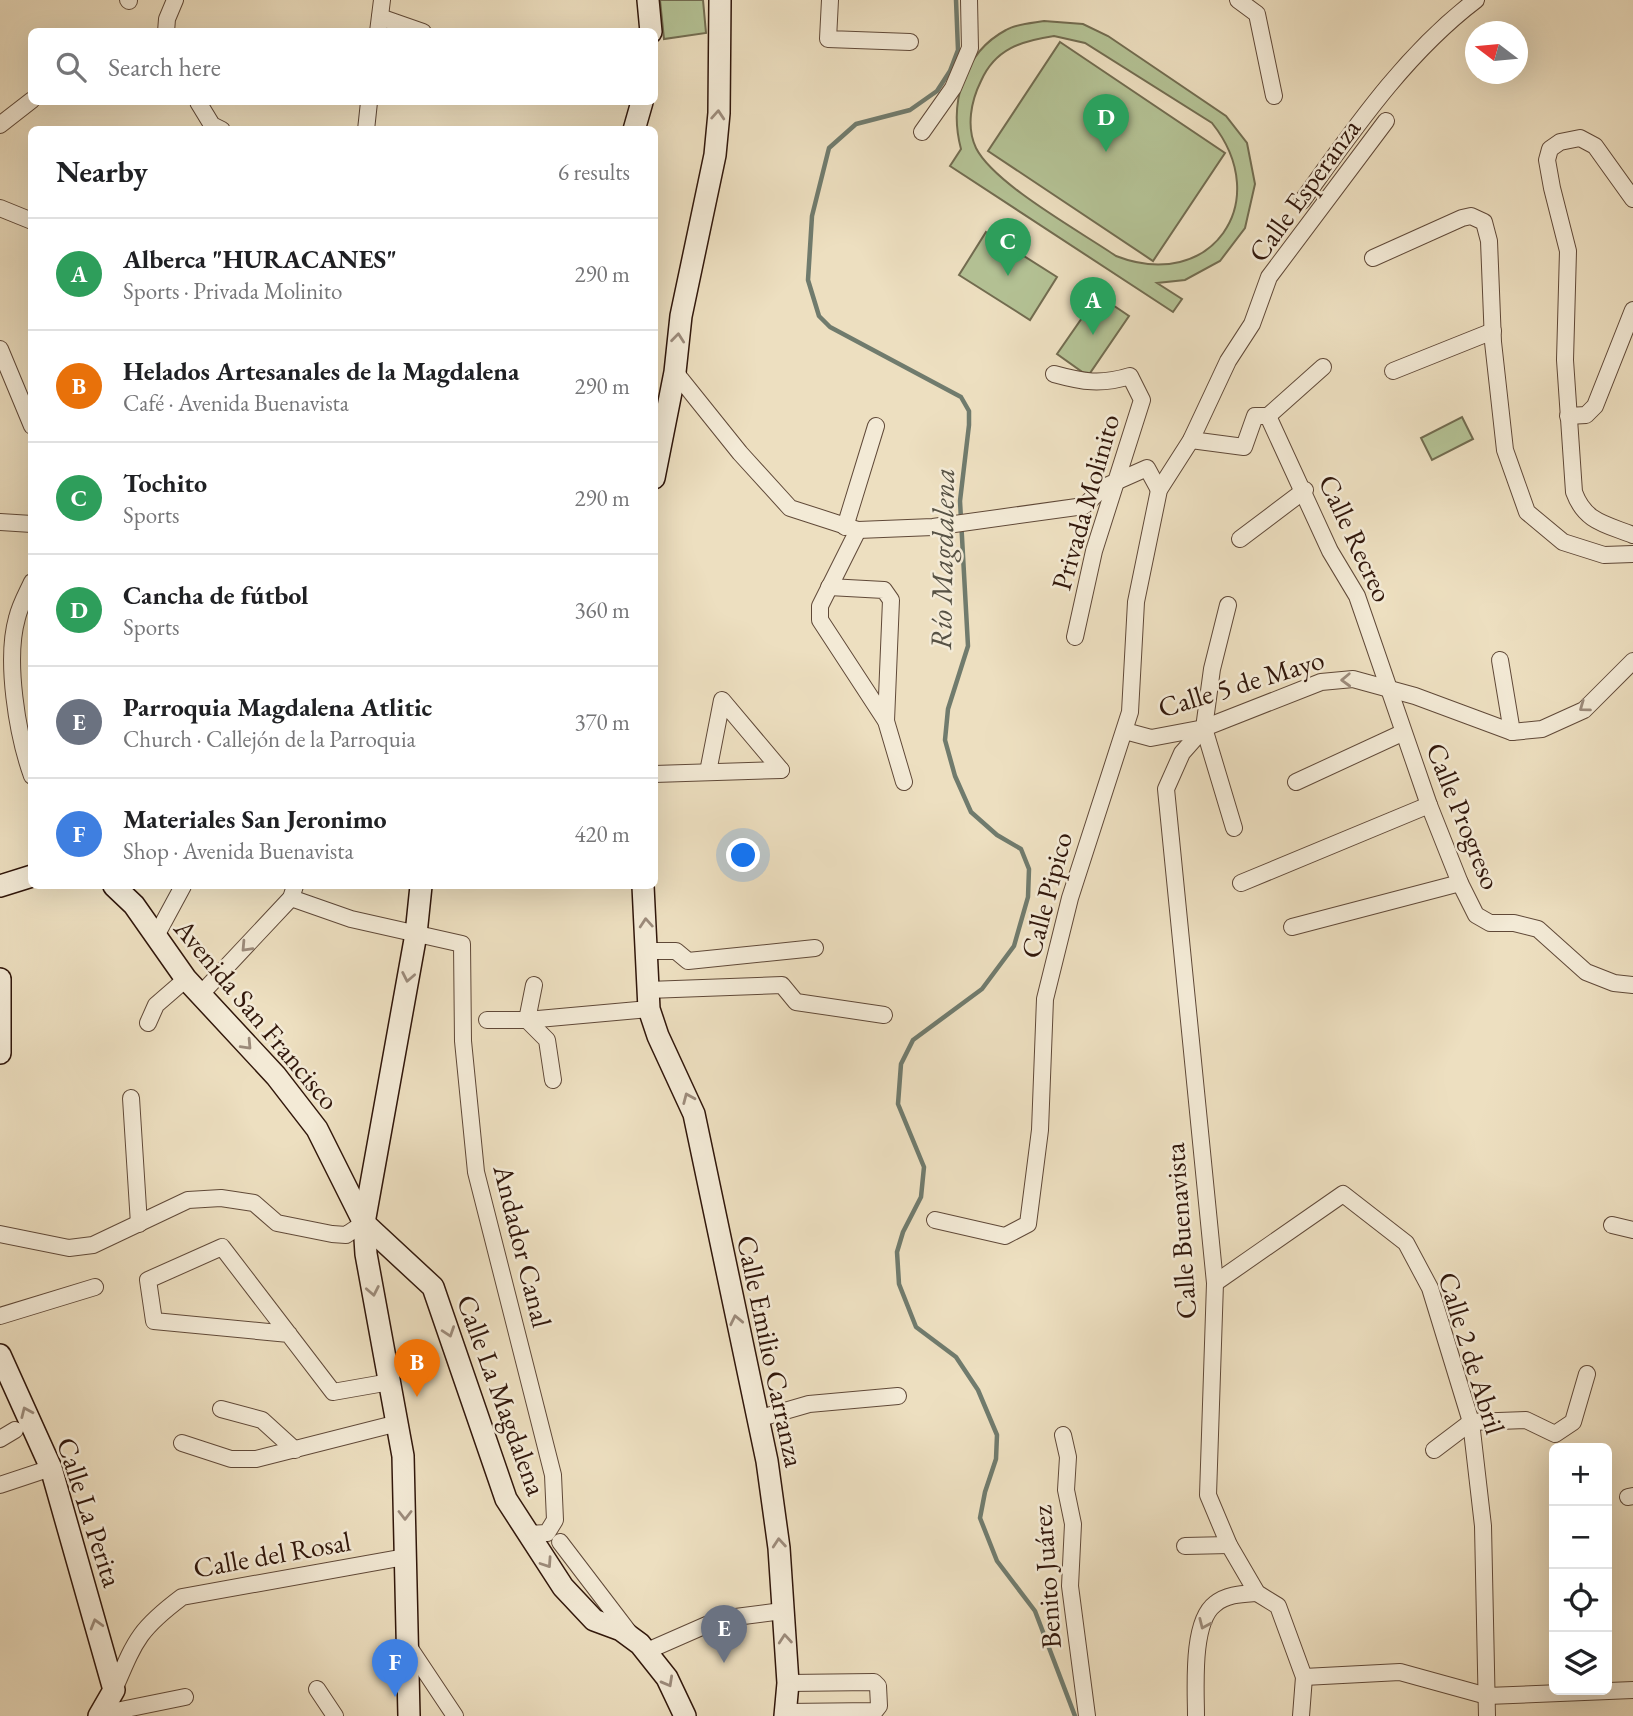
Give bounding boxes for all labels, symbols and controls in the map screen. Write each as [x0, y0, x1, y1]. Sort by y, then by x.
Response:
north arrow [1465, 21, 1528, 84]
search box [28, 28, 658, 105]
icon: search [52, 48, 90, 86]
text: Search here [108, 50, 221, 84]
pin: D [1083, 94, 1129, 152]
one-way arrow [711, 109, 726, 120]
street label: Calle Esperanza [1240, 111, 1369, 269]
text: Nearby [56, 152, 148, 191]
text: 6 results [558, 157, 630, 187]
pin: C [985, 218, 1031, 276]
text: Alberca "HURACANES" [123, 242, 397, 276]
text: A [71, 259, 87, 289]
text: 290 m [574, 259, 630, 289]
text: Sports · Privada Molinito [123, 276, 342, 306]
pin: A [1070, 277, 1116, 335]
one-way arrow [671, 333, 686, 344]
text: Helados Artesanales de la Magdalena [123, 354, 519, 388]
text: B [72, 371, 86, 401]
text: 290 m [574, 371, 630, 401]
text: Café · Avenida Buenavista [123, 388, 349, 418]
street label: Privada Molinito [1043, 410, 1127, 594]
text: Tochito [123, 466, 207, 500]
water label: Río Magdalena [921, 468, 963, 650]
street label: Calle Recreo [1311, 469, 1401, 607]
text: C [71, 483, 87, 513]
text: 290 m [574, 483, 630, 513]
text: Sports [123, 500, 179, 530]
text: Cancha de fútbol [123, 578, 308, 612]
text: D [70, 595, 88, 625]
text: 360 m [574, 595, 630, 625]
text: Sports [123, 612, 179, 642]
street label: Calle 5 de Mayo [1154, 641, 1328, 725]
one-way arrow [1340, 673, 1351, 688]
text: Parroquia Magdalena Atlitic [123, 690, 432, 724]
one-way arrow [1579, 699, 1591, 711]
text: E [72, 707, 86, 737]
text: 370 m [574, 707, 630, 737]
text: Church · Callejón de la Parroquia [123, 724, 416, 754]
street label: Calle Progreso [1418, 737, 1510, 895]
text: Materiales San Jeronimo [123, 802, 387, 836]
text: F [73, 819, 85, 849]
text: 420 m [574, 819, 630, 849]
street label: Calle Pipico [1012, 828, 1080, 962]
text: Shop · Avenida Buenavista [123, 836, 354, 866]
your location [726, 838, 760, 872]
street label: Avenida San Francisco [166, 910, 348, 1117]
one-way arrow [638, 917, 653, 928]
one-way arrow [241, 939, 254, 952]
one-way arrow [401, 971, 416, 983]
one-way arrow [239, 1037, 252, 1050]
one-way arrow [682, 1092, 696, 1105]
street label: Calle Buenavista [1156, 1141, 1204, 1320]
street label: Andador Canal [485, 1160, 561, 1331]
street label: Calle Emilio Carranza [729, 1232, 813, 1471]
street label: Calle 2 de Abril [1430, 1268, 1514, 1439]
one-way arrow [365, 1285, 380, 1297]
street label: Calle La Magdalena [449, 1290, 555, 1501]
one-way arrow [729, 1314, 744, 1326]
one-way arrow [441, 1325, 455, 1338]
pin: B [394, 1339, 440, 1397]
one-way arrow [20, 1407, 34, 1419]
street label: Calle La Perita [49, 1433, 131, 1592]
map controls [1549, 1443, 1612, 1695]
button: + [1549, 1443, 1612, 1506]
street label: Benito Juárez [1023, 1504, 1069, 1650]
button: − [1549, 1506, 1612, 1569]
one-way arrow [397, 1511, 413, 1521]
street label: Calle del Rosal [190, 1522, 354, 1586]
one-way arrow [771, 1537, 786, 1549]
one-way arrow [538, 1555, 551, 1568]
button: locate [1549, 1569, 1612, 1632]
pin: E [701, 1605, 747, 1663]
one-way arrow [1198, 1617, 1212, 1629]
one-way arrow [89, 1618, 104, 1630]
button: layers [1549, 1632, 1612, 1695]
one-way arrow [778, 1633, 793, 1644]
pin: F [372, 1639, 418, 1697]
one-way arrow [660, 1675, 673, 1688]

